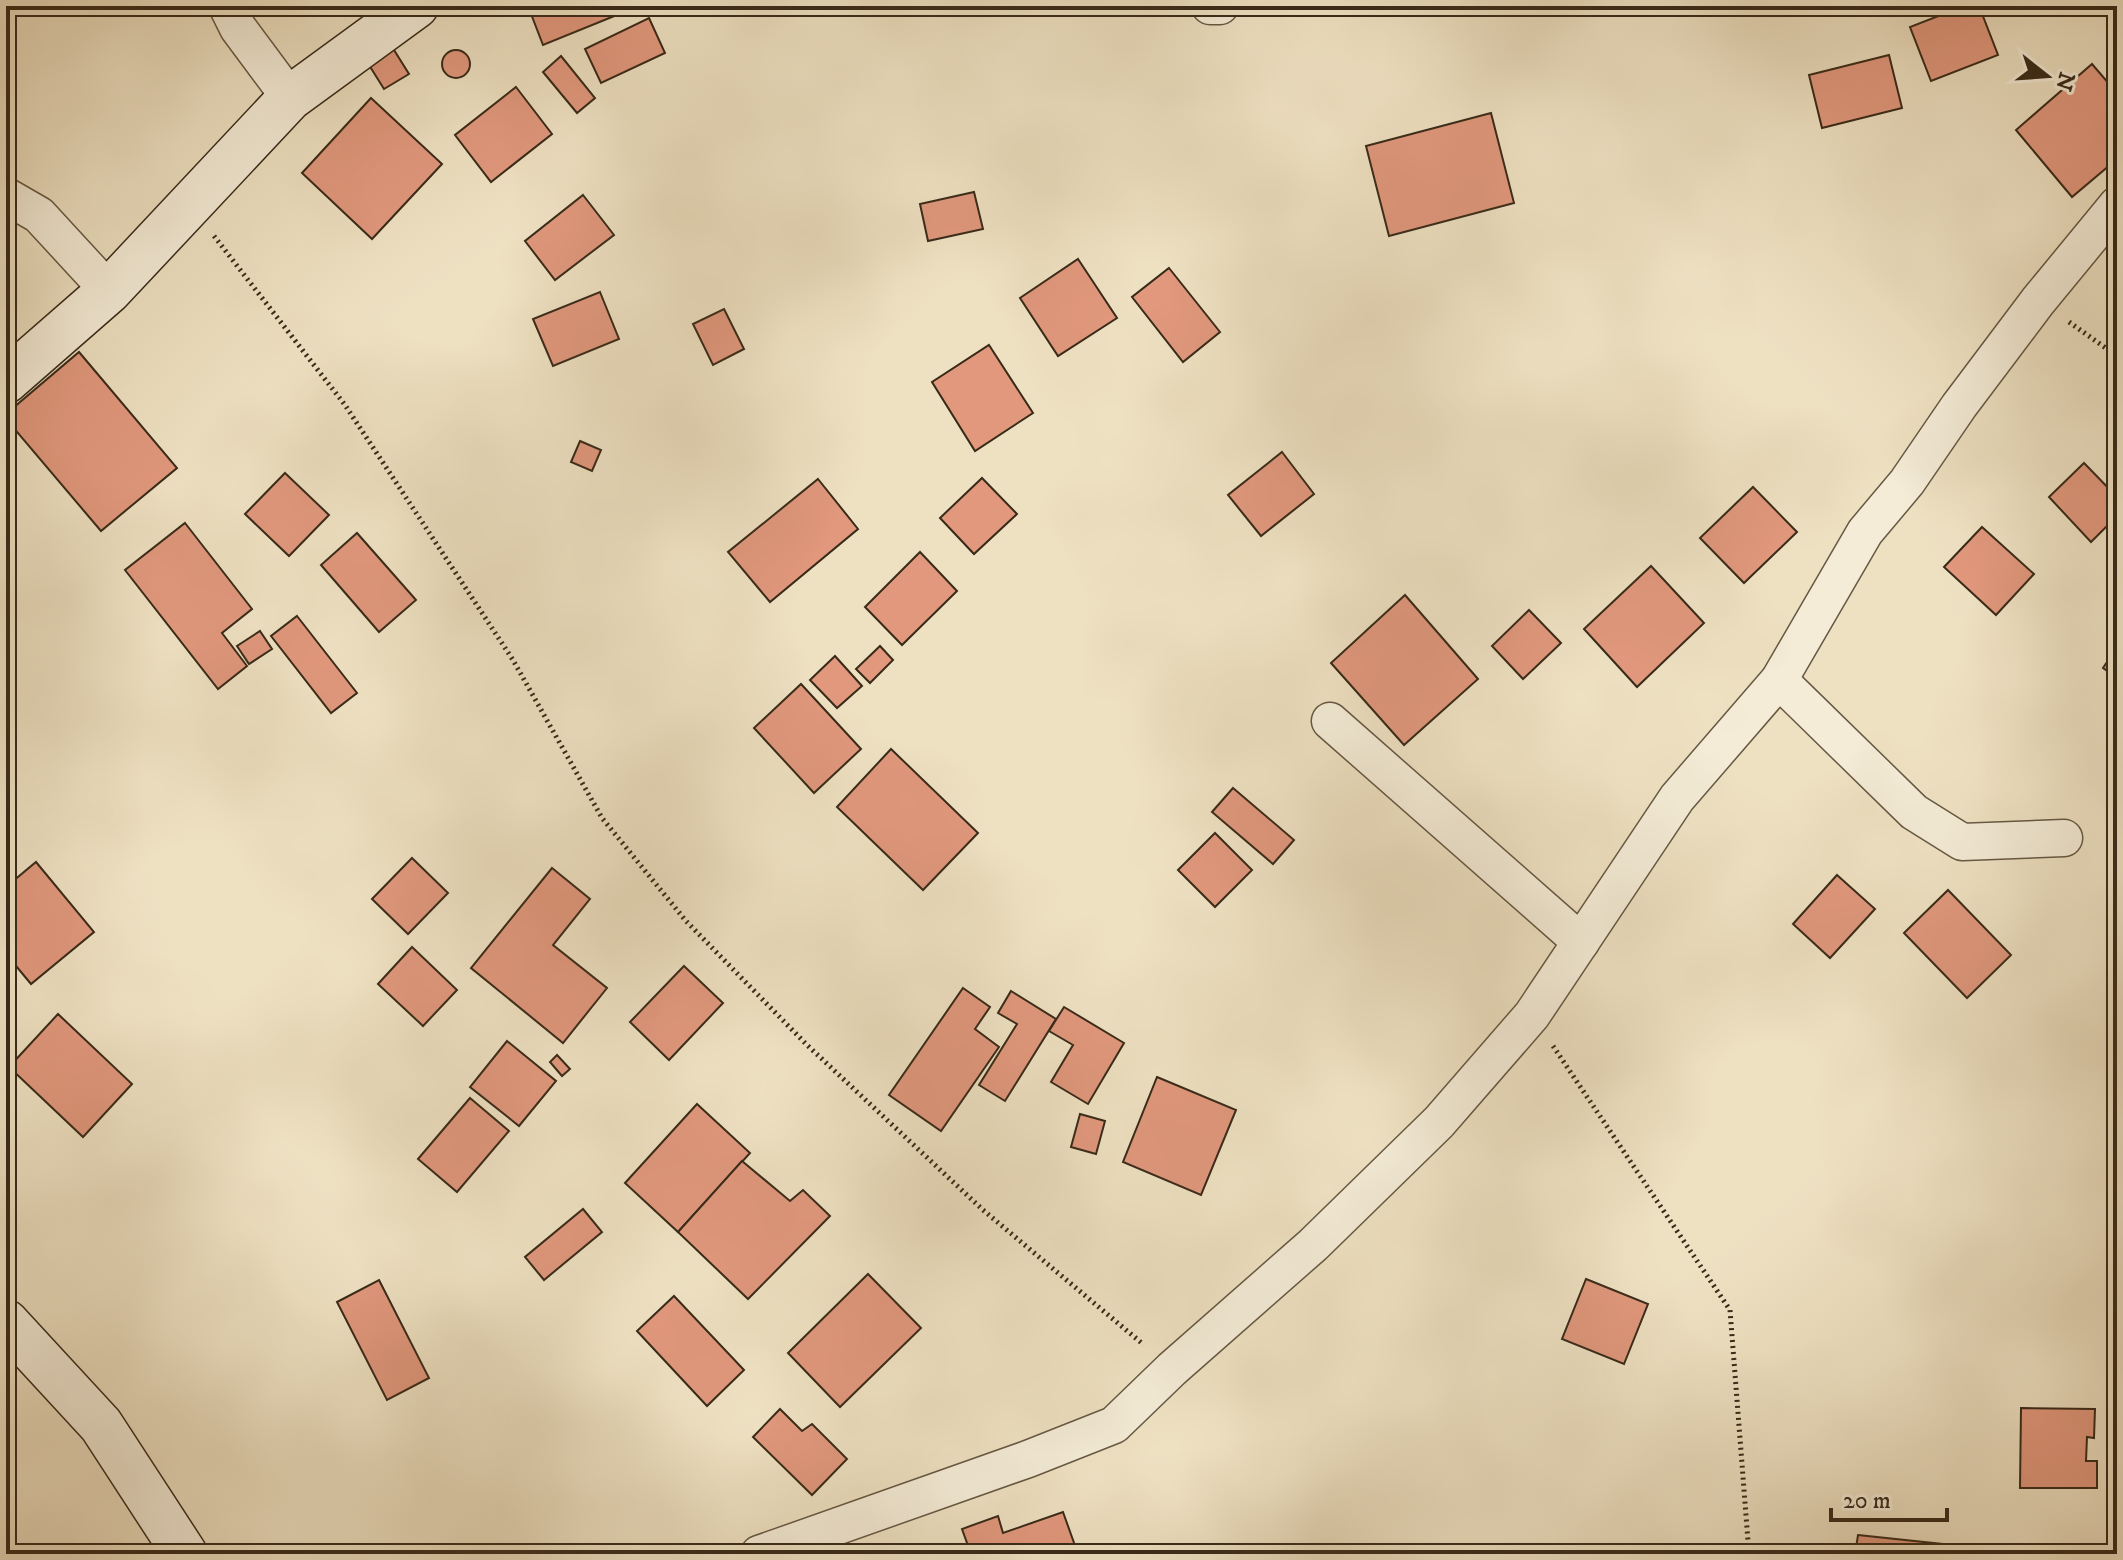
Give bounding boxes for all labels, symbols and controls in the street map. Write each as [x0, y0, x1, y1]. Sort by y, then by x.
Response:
north arrow [2007, 36, 2087, 116]
text: N [2049, 69, 2080, 94]
scale bar [1831, 1472, 1947, 1522]
text: 20 m [1843, 1486, 1891, 1516]

